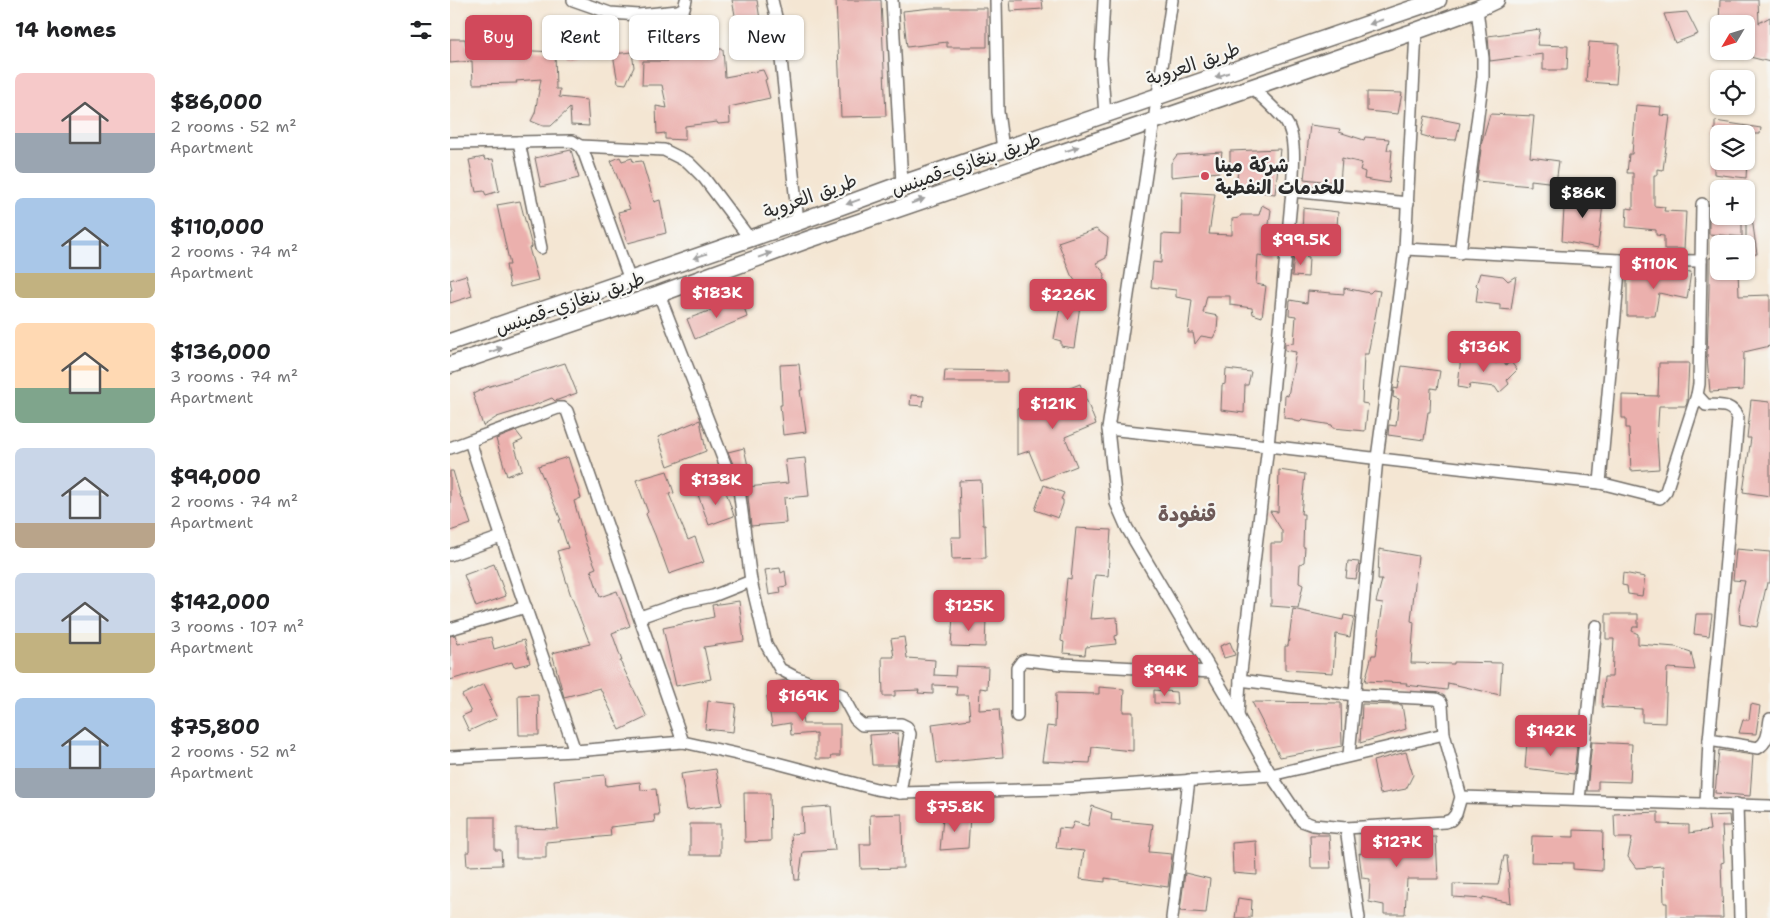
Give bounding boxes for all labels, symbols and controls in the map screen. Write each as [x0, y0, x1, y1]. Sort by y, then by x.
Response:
chip: Buy [465, 15, 532, 60]
chip: Rent [542, 15, 619, 60]
chip: Filters [629, 15, 719, 60]
chip: New [729, 15, 804, 60]
north arrow [1710, 15, 1755, 60]
map controls [1710, 15, 1755, 280]
text: 14 homes [15, 16, 116, 44]
icon: filters [407, 16, 435, 44]
one-way arrow [1368, 19, 1383, 27]
street label: طريق العروبة [1143, 36, 1243, 92]
button: locate [1710, 70, 1755, 115]
one-way arrow [1214, 71, 1229, 79]
text: $86,000 [170, 88, 263, 116]
icon: home [55, 93, 115, 153]
text: 2 rooms · 52 m² [170, 116, 297, 137]
button: layers [1710, 125, 1755, 170]
street label: طريق بنغازي-قمينس [888, 127, 1045, 203]
text: Apartment [170, 137, 253, 158]
one-way arrow [1065, 145, 1080, 153]
place label: شركة مينا للخدمات النفطية [1215, 153, 1344, 200]
street label: طريق العروبة [760, 167, 860, 225]
marker: شركة مينا للخدمات النفطية [1199, 170, 1211, 182]
pin: $86K [1553, 176, 1613, 219]
button: + [1710, 180, 1755, 225]
text: $86K [1561, 182, 1605, 203]
one-way arrow [911, 197, 926, 205]
one-way arrow [846, 199, 861, 206]
text: $110,000 [170, 213, 264, 241]
icon: home [55, 218, 115, 278]
pin: $99.5K [1260, 224, 1342, 266]
text: $99.5K [1272, 229, 1330, 250]
button: − [1710, 235, 1755, 280]
text: 2 rooms · 74 m² [170, 241, 298, 262]
pin: $110K [1619, 248, 1689, 290]
one-way arrow [758, 251, 773, 259]
one-way arrow [692, 252, 707, 260]
text: $110K [1631, 253, 1677, 274]
text: Apartment [170, 262, 253, 283]
street label: طريق بنغازي-قمينس [492, 266, 649, 342]
pin: $183K [682, 276, 752, 319]
pin: $226K [1033, 278, 1103, 321]
text: $183K [692, 282, 742, 303]
text: $226K [1041, 284, 1095, 305]
pin: $136K [1449, 330, 1519, 373]
text: $136K [1459, 336, 1509, 357]
text: $136,000 [170, 338, 271, 366]
icon: home [55, 343, 115, 403]
one-way arrow [489, 345, 504, 353]
text: 3 rooms · 74 m² [170, 366, 298, 387]
text: Apartment [170, 387, 253, 408]
pin: $121K [1018, 388, 1088, 430]
text: $121K [1030, 393, 1076, 414]
text: $94,000 [170, 463, 261, 491]
pin: $138K [681, 464, 751, 506]
icon: home [55, 468, 115, 528]
text: $138K [691, 469, 741, 490]
text: 2 rooms · 74 m² [170, 491, 298, 512]
district label: قنفودة [1158, 500, 1216, 528]
text: Apartment [170, 512, 253, 533]
text: $142,000 [170, 588, 270, 616]
pin: $125K [934, 590, 1004, 632]
icon: home [55, 593, 115, 653]
text: $125K [944, 595, 994, 616]
text: 3 rooms · 107 m² [170, 616, 304, 637]
text: Apartment [170, 637, 253, 658]
pin: $94K [1135, 654, 1195, 697]
text: $94K [1143, 660, 1187, 681]
pin: $169K [768, 680, 838, 722]
text: $169K [778, 685, 828, 706]
text: $75,800 [170, 713, 260, 741]
pin: $142K [1516, 714, 1586, 757]
icon: home [55, 718, 115, 778]
text: $142K [1526, 720, 1576, 741]
text: 2 rooms · 52 m² [170, 741, 297, 762]
text: Apartment [170, 762, 253, 783]
pin: $75.8K [914, 790, 996, 833]
text: $75.8K [926, 796, 984, 817]
pin: $127K [1362, 826, 1432, 868]
text: $127K [1372, 831, 1422, 852]

